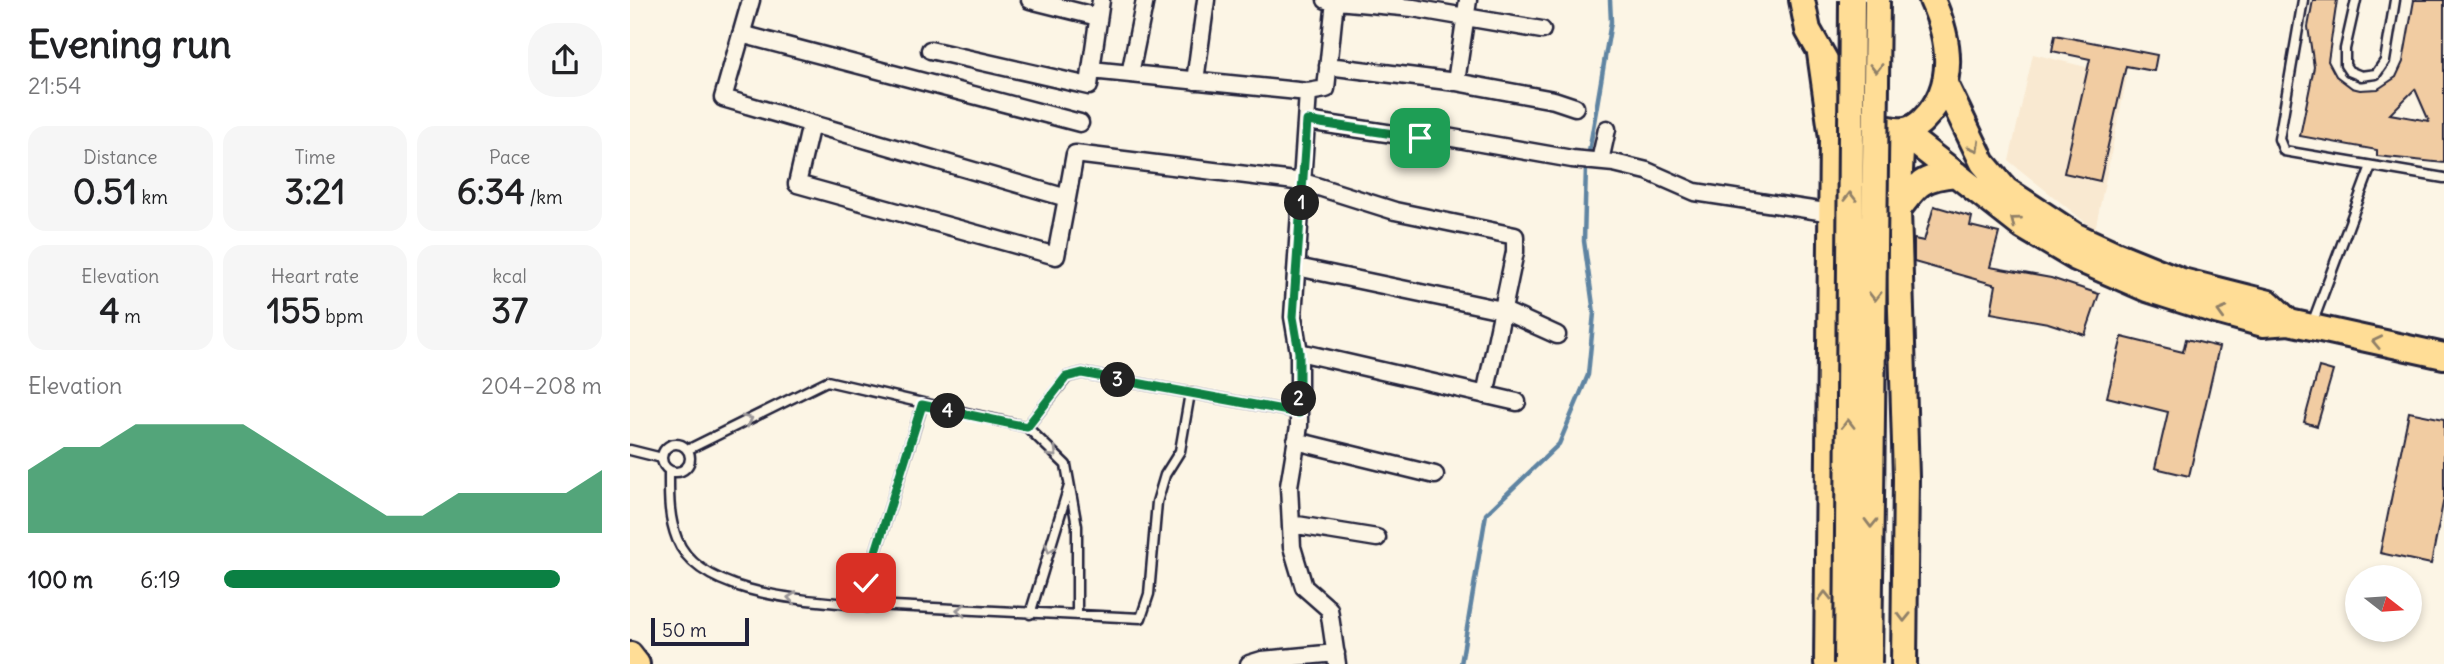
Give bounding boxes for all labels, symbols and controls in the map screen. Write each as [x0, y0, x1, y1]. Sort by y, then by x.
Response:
text: Evening run [28, 21, 231, 68]
button: share [528, 23, 602, 97]
one-way arrow [1868, 63, 1884, 74]
text: 21:54 [28, 71, 81, 100]
pin [1390, 108, 1450, 168]
icon: arrive [1401, 119, 1439, 157]
one-way arrow [1967, 140, 1980, 153]
text: Distance [83, 145, 157, 169]
text: Time [294, 145, 336, 169]
text: Pace [489, 145, 530, 169]
text: 0.51 [73, 169, 137, 213]
text: 3:21 [285, 169, 345, 213]
text: 6:34 [457, 169, 525, 213]
text: km [137, 185, 168, 209]
text: /km [525, 185, 563, 209]
pin: 1 [1284, 186, 1320, 220]
text: 1 [1298, 190, 1305, 214]
one-way arrow [1842, 191, 1858, 202]
one-way arrow [2010, 216, 2023, 229]
text: Elevation [81, 264, 159, 288]
text: Heart rate [271, 264, 359, 288]
text: kcal [493, 264, 527, 288]
text: 4 [100, 288, 120, 332]
text: 155 [267, 288, 321, 332]
text: 37 [491, 288, 528, 332]
one-way arrow [1867, 291, 1883, 301]
text: m [120, 304, 141, 328]
text: bpm [321, 304, 363, 328]
one-way arrow [2216, 306, 2228, 321]
one-way arrow [2371, 335, 2383, 350]
pin: 3 [1100, 362, 1135, 398]
text: 3 [1112, 367, 1123, 391]
text: Elevation [28, 371, 122, 400]
text: 204–208 m [481, 371, 602, 400]
pin: 2 [1282, 382, 1316, 416]
text: 2 [1293, 386, 1304, 410]
pin: 4 [930, 394, 966, 428]
text: 4 [942, 398, 953, 422]
one-way arrow [741, 414, 753, 428]
one-way arrow [1840, 419, 1856, 429]
one-way arrow [1045, 444, 1058, 457]
one-way arrow [1864, 518, 1879, 529]
one-way arrow [1043, 542, 1058, 554]
pin [836, 553, 896, 613]
icon: check [847, 564, 885, 602]
text: 100 m [28, 565, 93, 594]
text: 6:19 [140, 565, 181, 594]
north arrow [2345, 565, 2422, 642]
map controls [2345, 565, 2422, 642]
one-way arrow [1818, 590, 1833, 601]
one-way arrow [786, 591, 797, 606]
one-way arrow [956, 603, 967, 618]
one-way arrow [1896, 612, 1912, 622]
scale bar [651, 615, 749, 647]
text: 50 m [662, 618, 707, 642]

